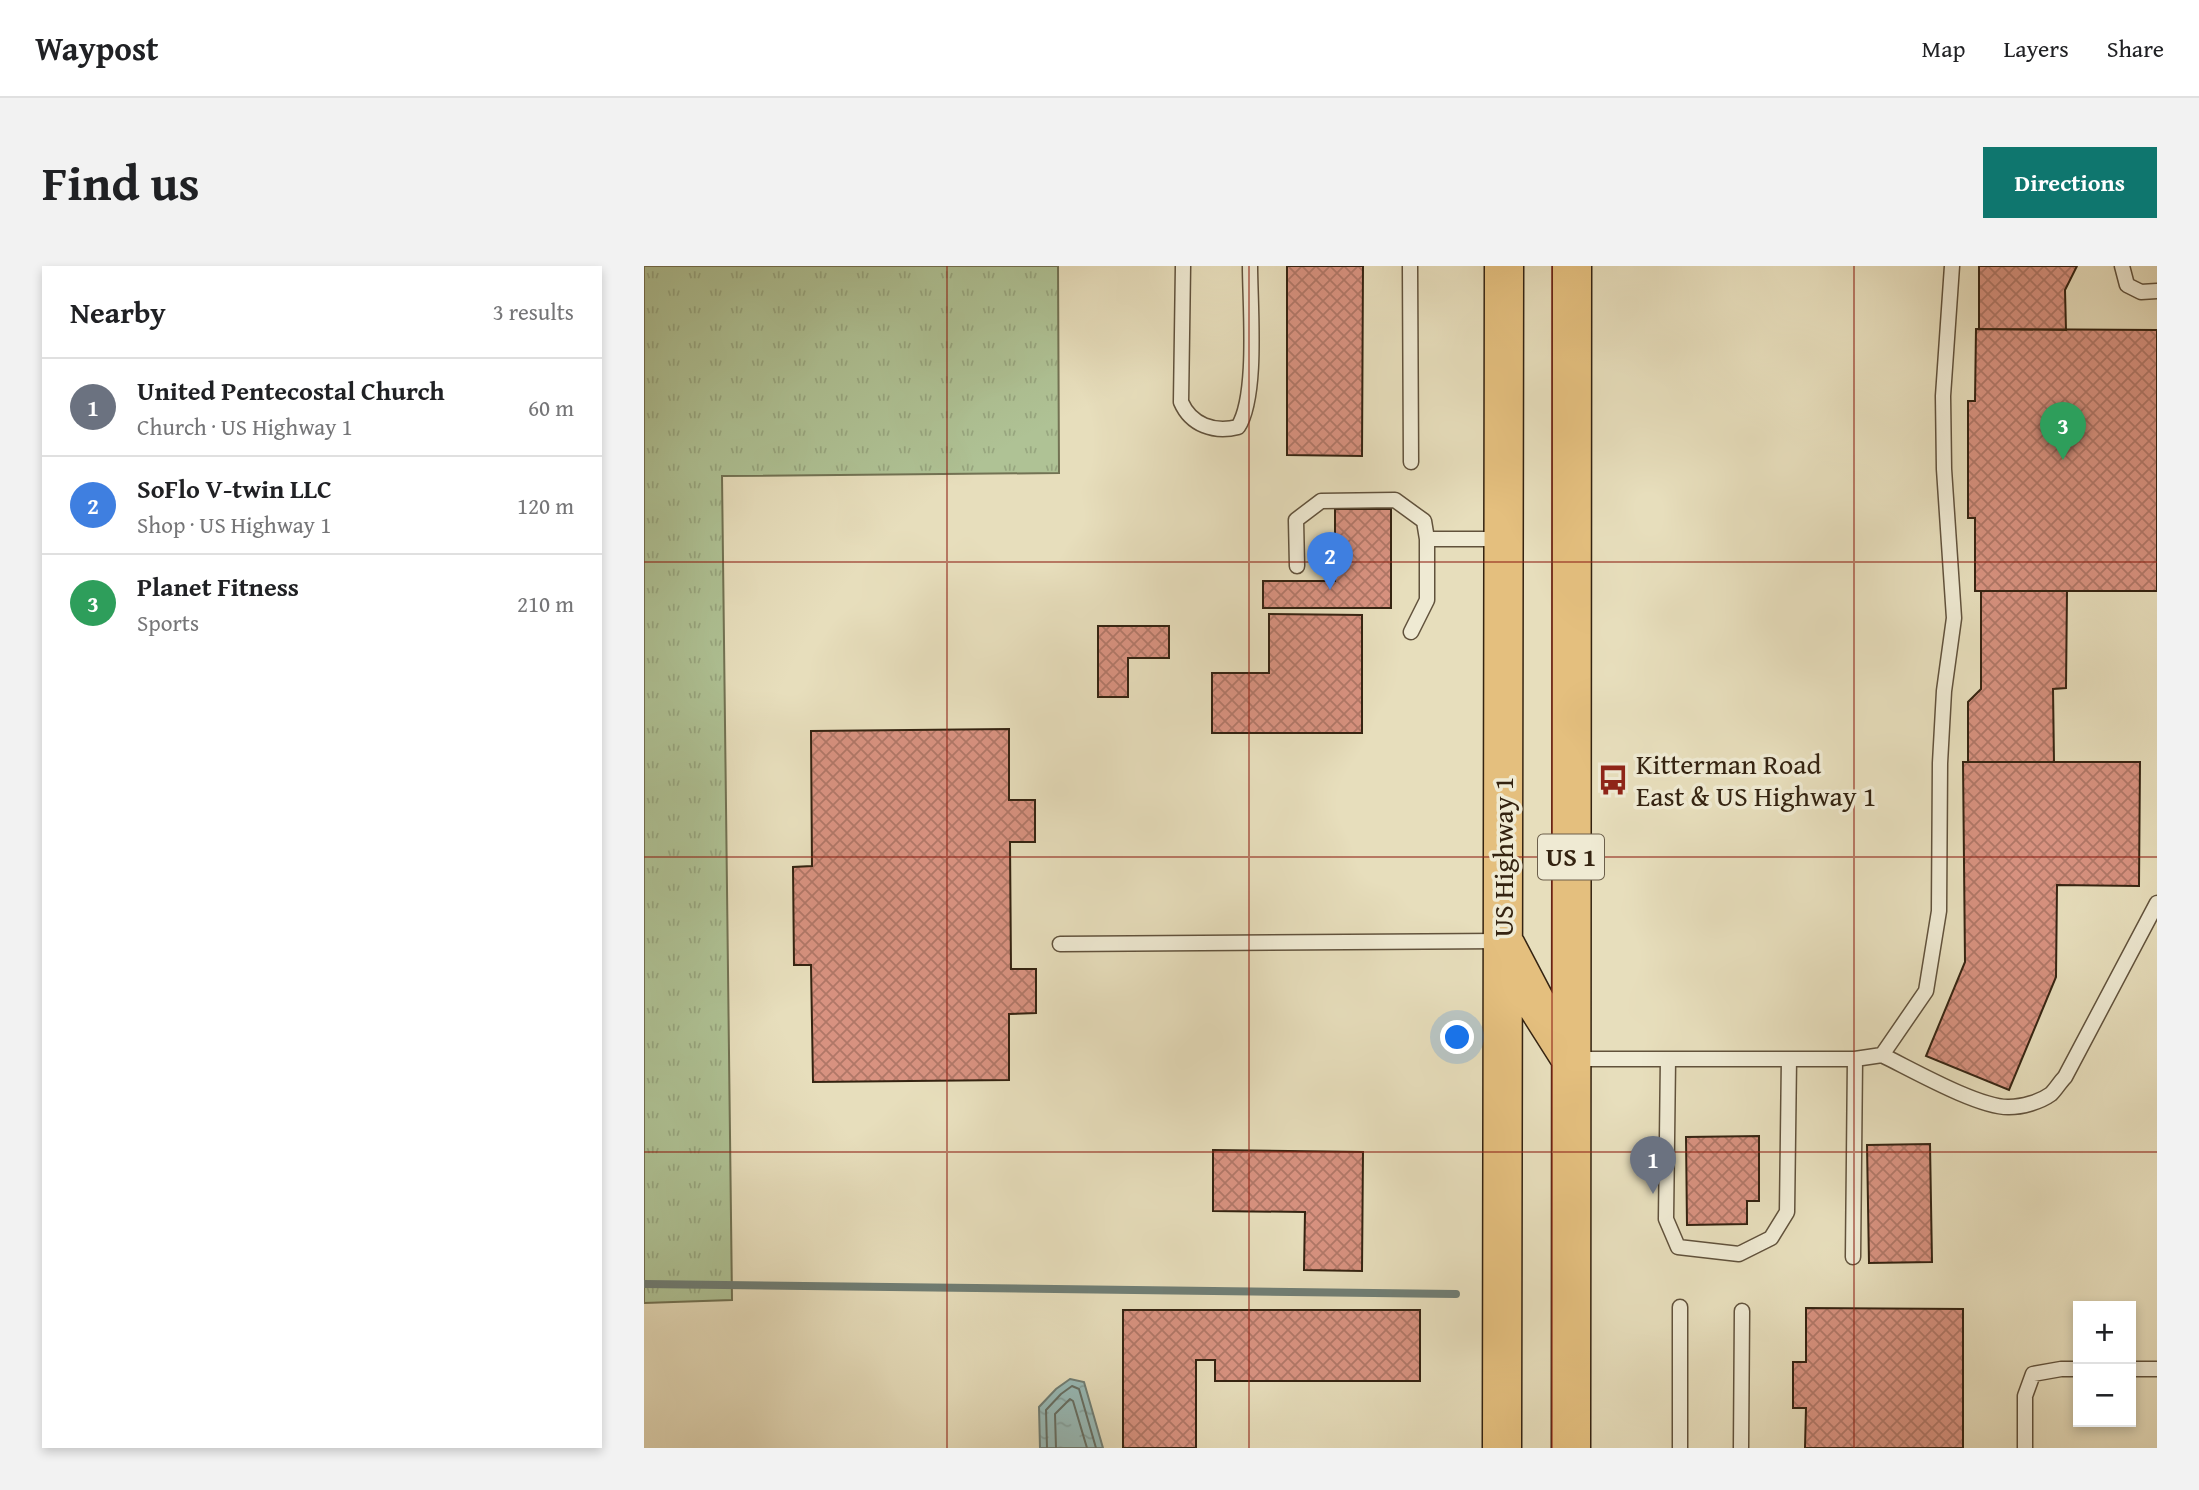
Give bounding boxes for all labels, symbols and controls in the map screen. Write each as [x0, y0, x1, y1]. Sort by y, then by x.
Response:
text: Waypost [35, 24, 159, 72]
text: Map [1922, 31, 1965, 66]
text: Layers [2003, 31, 2069, 66]
text: Share [2107, 31, 2164, 66]
text: Find us [42, 146, 200, 218]
button: Directions [1983, 147, 2157, 218]
text: Nearby [70, 290, 166, 334]
text: 3 results [493, 295, 574, 328]
text: United Pentecostal Church [137, 371, 445, 410]
text: 1 [87, 391, 99, 424]
text: 60 m [528, 391, 574, 424]
pin: 3 [2040, 402, 2086, 460]
text: Church · US Highway 1 [137, 410, 353, 443]
text: SoFlo V-twin LLC [137, 469, 332, 508]
text: 2 [87, 489, 99, 522]
text: 120 m [517, 489, 574, 522]
text: Shop · US Highway 1 [137, 508, 331, 541]
pin: 2 [1307, 532, 1353, 590]
text: Planet Fitness [137, 567, 299, 606]
text: 3 [87, 587, 99, 620]
text: 210 m [517, 587, 574, 620]
text: Sports [137, 606, 199, 639]
place label: Kitterman Road East & US Highway 1 [1636, 743, 1876, 816]
bus stop icon: Kitterman Road East & US Highway 1 [1596, 763, 1630, 797]
street label: US Highway 1 [1482, 777, 1523, 937]
road number: US 1 [1538, 834, 1604, 880]
your location [1440, 1020, 1474, 1054]
pin: 1 [1630, 1136, 1676, 1194]
map controls [2073, 1301, 2136, 1427]
button: + [2073, 1301, 2136, 1364]
button: − [2073, 1364, 2136, 1427]

